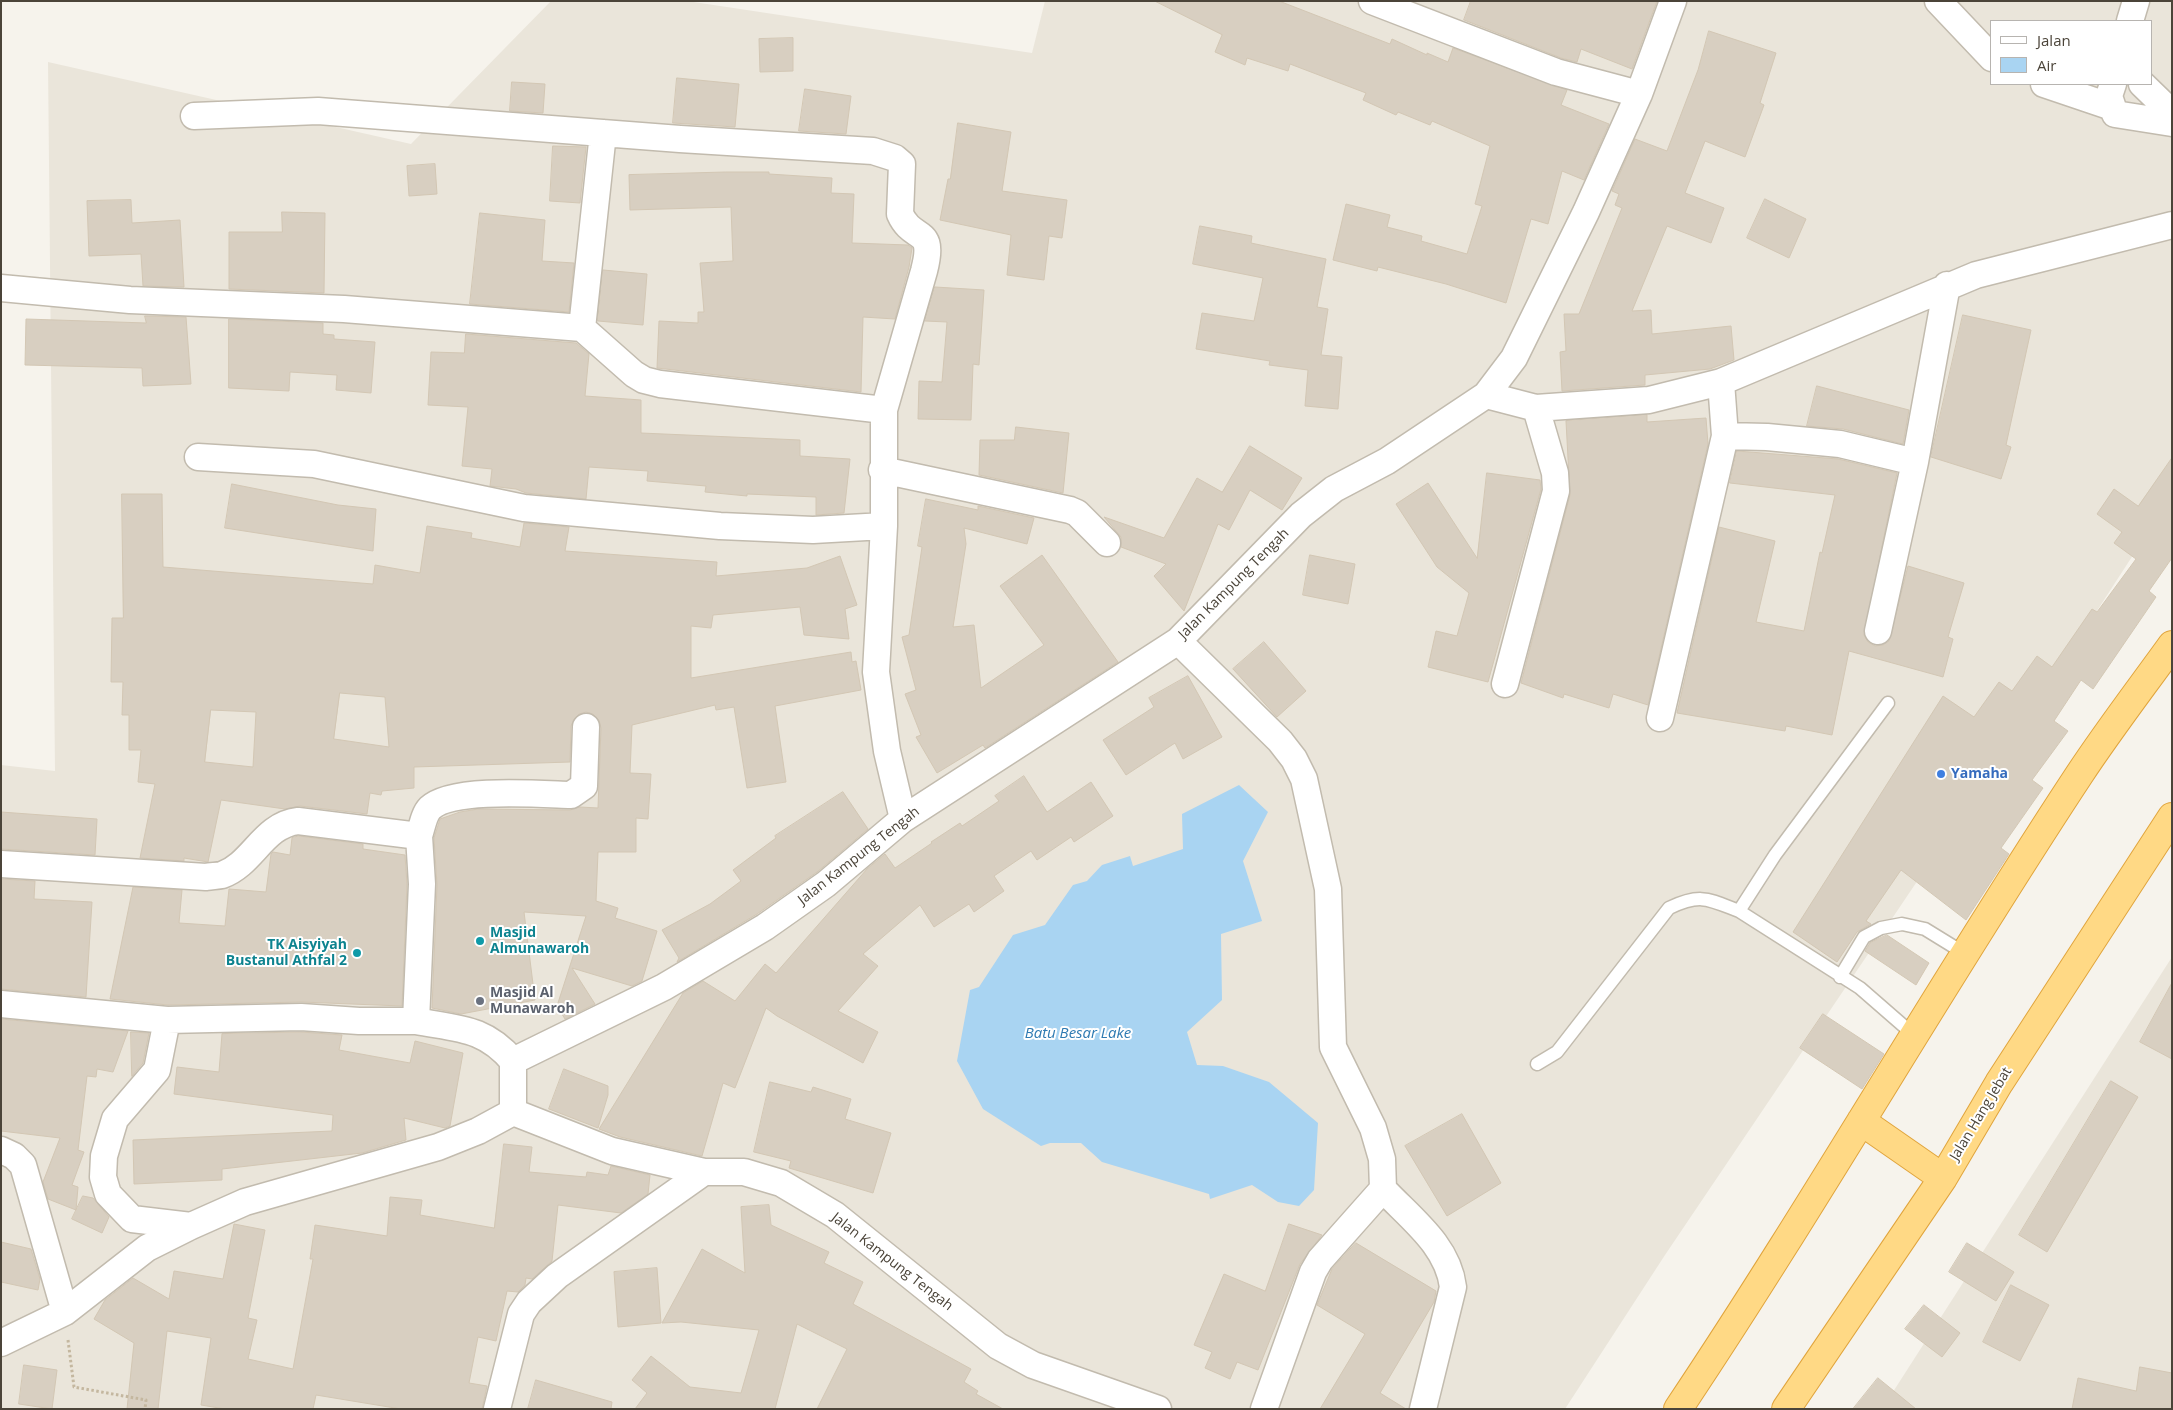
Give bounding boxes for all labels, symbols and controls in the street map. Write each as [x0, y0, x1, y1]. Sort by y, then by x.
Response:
legend [1990, 20, 2153, 85]
text: Jalan [2037, 30, 2071, 50]
text: Air [2037, 55, 2056, 75]
street label: Jalan Kampung Tengah [1175, 525, 1293, 643]
place label: Yamaha [1951, 766, 2008, 782]
marker: Yamaha [1935, 768, 1947, 780]
street label: Jalan Kampung Tengah [795, 803, 923, 909]
place label: Masjid Almunawaroh [490, 925, 589, 958]
marker: Masjid Almunawaroh [474, 935, 486, 947]
place label: TK Aisyiyah Bustanul Athfal 2 [226, 937, 347, 970]
marker: TK Aisyiyah Bustanul Athfal 2 [351, 947, 363, 959]
place label: Masjid Al Munawaroh [490, 985, 575, 1018]
marker: Masjid Al Munawaroh [474, 995, 486, 1007]
water label: Batu Besar Lake [1025, 1025, 1131, 1043]
street label: Jalan Hang Jebat [1947, 1064, 2015, 1164]
street label: Jalan Kampung Tengah [828, 1209, 956, 1315]

